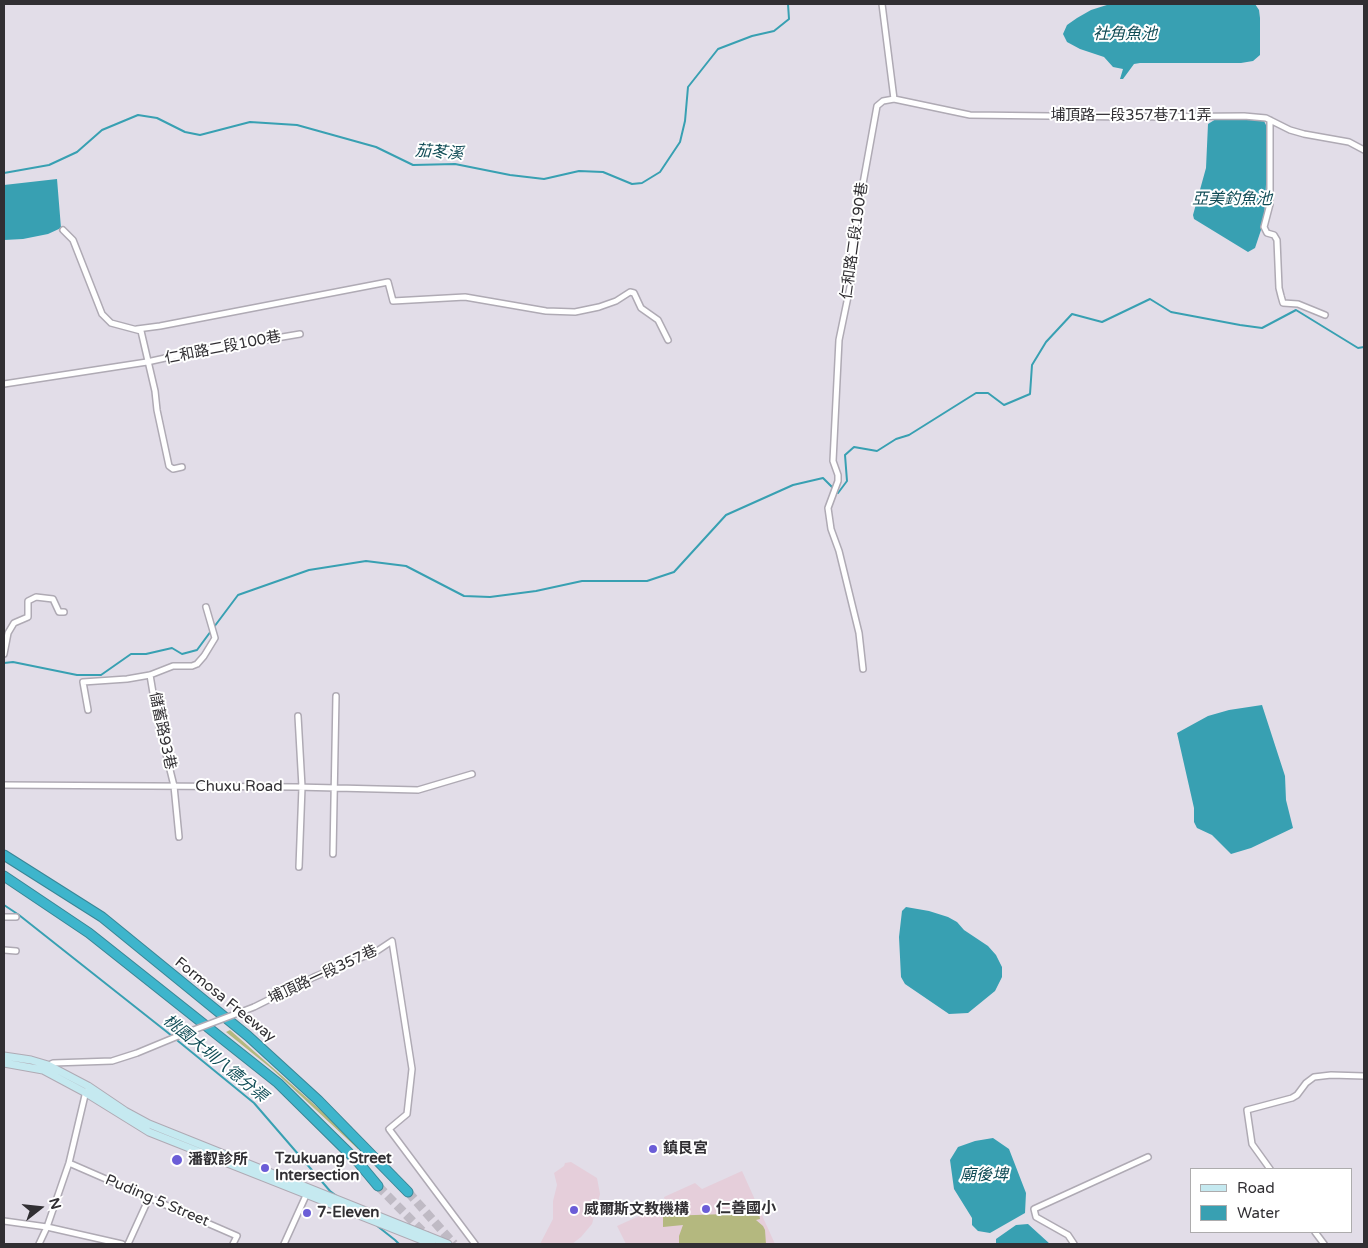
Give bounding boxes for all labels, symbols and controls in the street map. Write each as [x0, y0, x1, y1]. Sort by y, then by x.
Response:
water label: 社角魚池 [1093, 25, 1157, 45]
street label: 埔頂路一段357巷711弄 [1050, 107, 1212, 125]
water label: 茄苳溪 [414, 142, 464, 164]
street label: 仁和路二段190巷 [838, 181, 872, 301]
water label: 亞美釣魚池 [1192, 190, 1272, 210]
street label: 仁和路二段100巷 [163, 328, 283, 368]
street label: 儲蓄路93巷 [145, 691, 179, 771]
street label: Chuxu Road [195, 778, 283, 796]
street label: 埔頂路一段357巷 [266, 942, 380, 1008]
street label: Formosa Freeway [171, 954, 279, 1046]
water label: 桃園大圳八德分渠 [159, 1011, 271, 1107]
place label: 鎮艮宮 [663, 1140, 708, 1158]
marker: 鎮艮宮 [647, 1143, 659, 1155]
place label: Tzukuang Street Intersection [275, 1150, 392, 1185]
place label: 潘叡診所 [188, 1151, 248, 1169]
marker: 潘叡診所 [170, 1153, 184, 1167]
marker: Tzukuang Street Intersection [259, 1162, 271, 1174]
water label: 廟後埤 [960, 1166, 1008, 1186]
legend [1190, 1168, 1353, 1233]
street label: Puding 5 Street [102, 1171, 212, 1231]
text: Road [1237, 1179, 1275, 1197]
north arrow [15, 1183, 65, 1233]
text: N [45, 1196, 65, 1211]
place label: 仁善國小 [716, 1200, 776, 1218]
place label: 威爾斯文教機構 [584, 1201, 689, 1219]
marker: 仁善國小 [700, 1203, 712, 1215]
place label: 7-Eleven [317, 1204, 379, 1222]
marker: 威爾斯文教機構 [568, 1204, 580, 1216]
text: Water [1237, 1204, 1280, 1222]
marker: 7-Eleven [301, 1207, 313, 1219]

